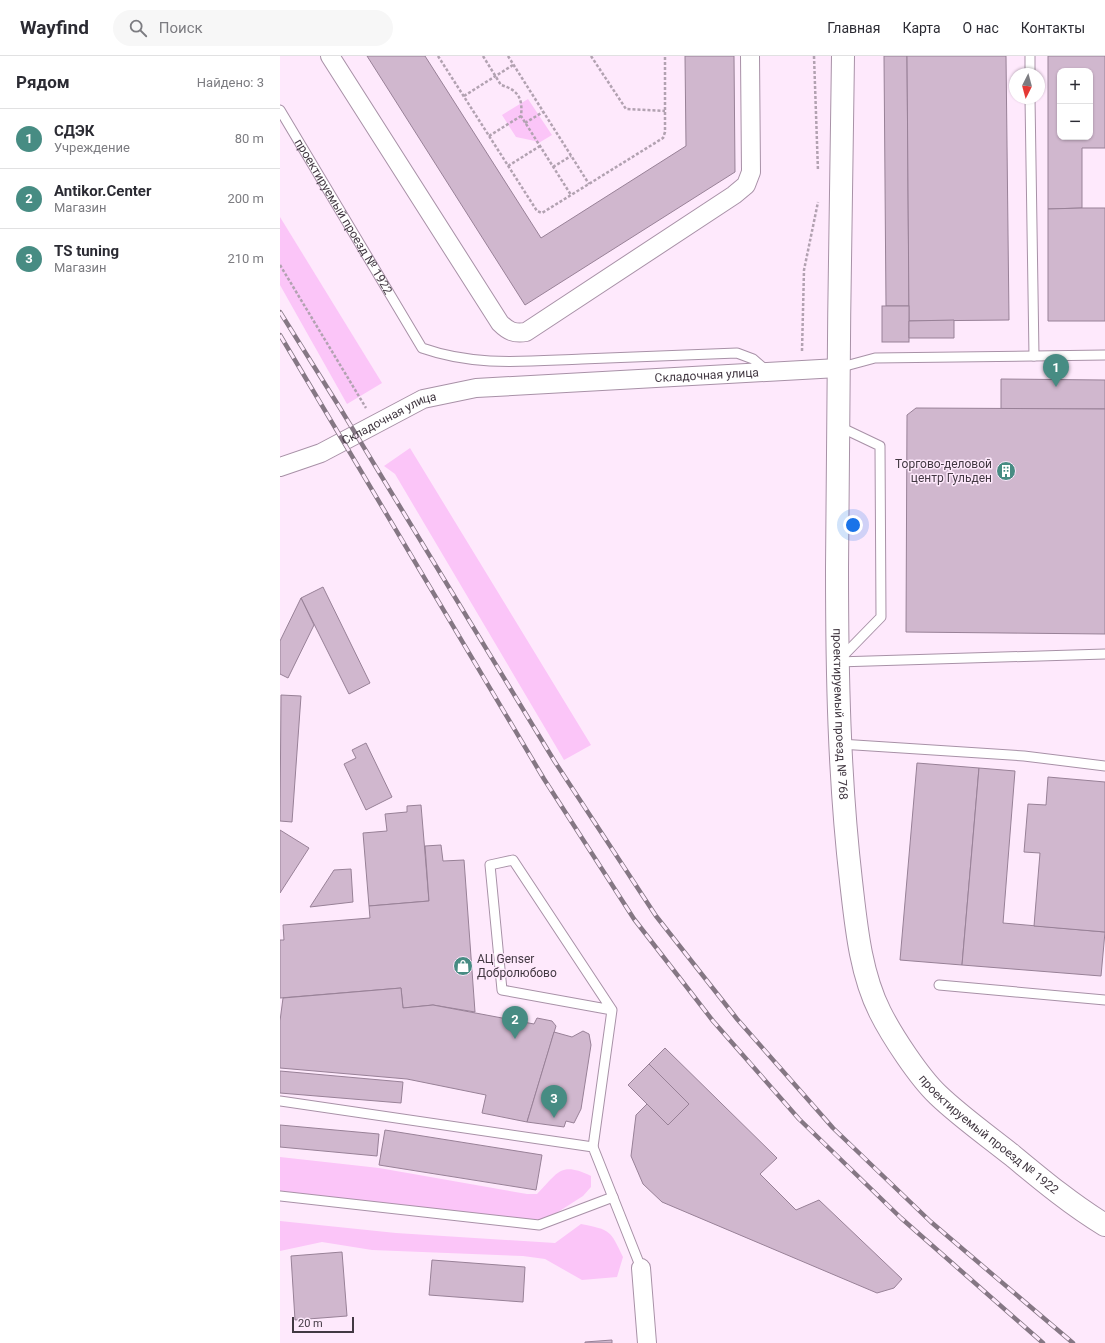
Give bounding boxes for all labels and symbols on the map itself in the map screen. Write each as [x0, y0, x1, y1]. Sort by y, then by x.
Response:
north arrow [1009, 68, 1045, 104]
street label: проектируемый проезд № 1922 [292, 136, 395, 297]
pin: 1 [1043, 354, 1069, 387]
street label: Складочная улица [654, 365, 759, 385]
street label: Складочная улица [339, 389, 438, 448]
place label: Торгово-деловой центр Гульден [895, 457, 992, 485]
building icon: Торгово-деловой центр Гульден [995, 460, 1017, 482]
your location [843, 515, 863, 535]
street label: проектируемый проезд № 768 [830, 628, 851, 800]
place label: АЦ Genser Добролюбово [477, 952, 557, 980]
shop icon: АЦ Genser Добролюбово [452, 955, 474, 977]
pin: 2 [502, 1006, 528, 1039]
street label: проектируемый проезд № 1922 [916, 1072, 1061, 1197]
pin: 3 [541, 1085, 567, 1118]
scale bar [292, 1315, 354, 1334]

